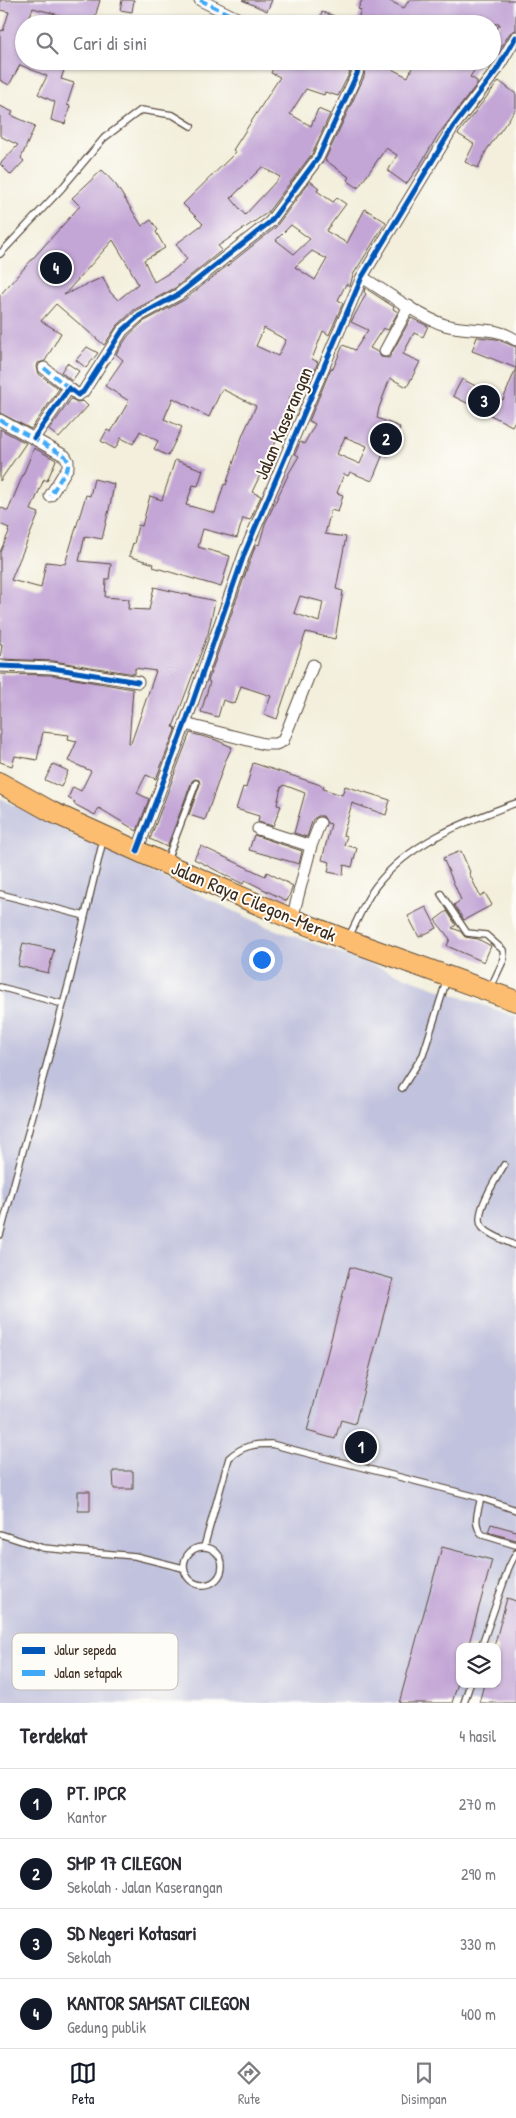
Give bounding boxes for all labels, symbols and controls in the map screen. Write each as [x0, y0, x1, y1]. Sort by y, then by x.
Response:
search box [15, 15, 501, 70]
icon: search [33, 29, 61, 57]
text: Cari di sini [73, 30, 147, 56]
pin: 4 [40, 249, 72, 287]
street label: Jalan Kaserangan [248, 363, 318, 483]
pin: 3 [468, 382, 500, 420]
pin: 2 [370, 420, 402, 458]
street label: Jalan Raya Cilegon-Merak [167, 854, 341, 948]
your location [249, 947, 275, 973]
pin: 1 [345, 1428, 377, 1466]
legend [12, 1633, 178, 1690]
text: Jalur sepeda [54, 1640, 117, 1660]
map controls [456, 1643, 501, 1688]
button: layers [456, 1643, 501, 1688]
text: Jalan setapak [54, 1663, 122, 1683]
text: Terdekat [20, 1721, 87, 1750]
text: 4 hasil [459, 1725, 496, 1747]
text: PT. IPCR [67, 1780, 126, 1806]
text: 1 [33, 1793, 39, 1815]
text: 270 m [459, 1793, 496, 1815]
text: Kantor [67, 1806, 107, 1828]
text: SMP 17 CILEGON [67, 1850, 181, 1876]
text: 2 [32, 1863, 40, 1885]
text: 290 m [461, 1863, 496, 1885]
text: Sekolah · Jalan Kaserangan [67, 1876, 223, 1898]
text: SD Negeri Kotasari [67, 1920, 197, 1946]
text: 3 [32, 1933, 40, 1955]
text: 330 m [460, 1933, 496, 1955]
text: Sekolah [67, 1946, 111, 1968]
text: KANTOR SAMSAT CILEGON [67, 1990, 249, 2016]
text: 4 [33, 2003, 39, 2025]
text: 400 m [461, 2003, 496, 2025]
text: Gedung publik [67, 2016, 146, 2038]
tab: Peta [69, 2059, 97, 2108]
tab: Rute [235, 2059, 263, 2108]
tab: Disimpan [401, 2059, 447, 2108]

